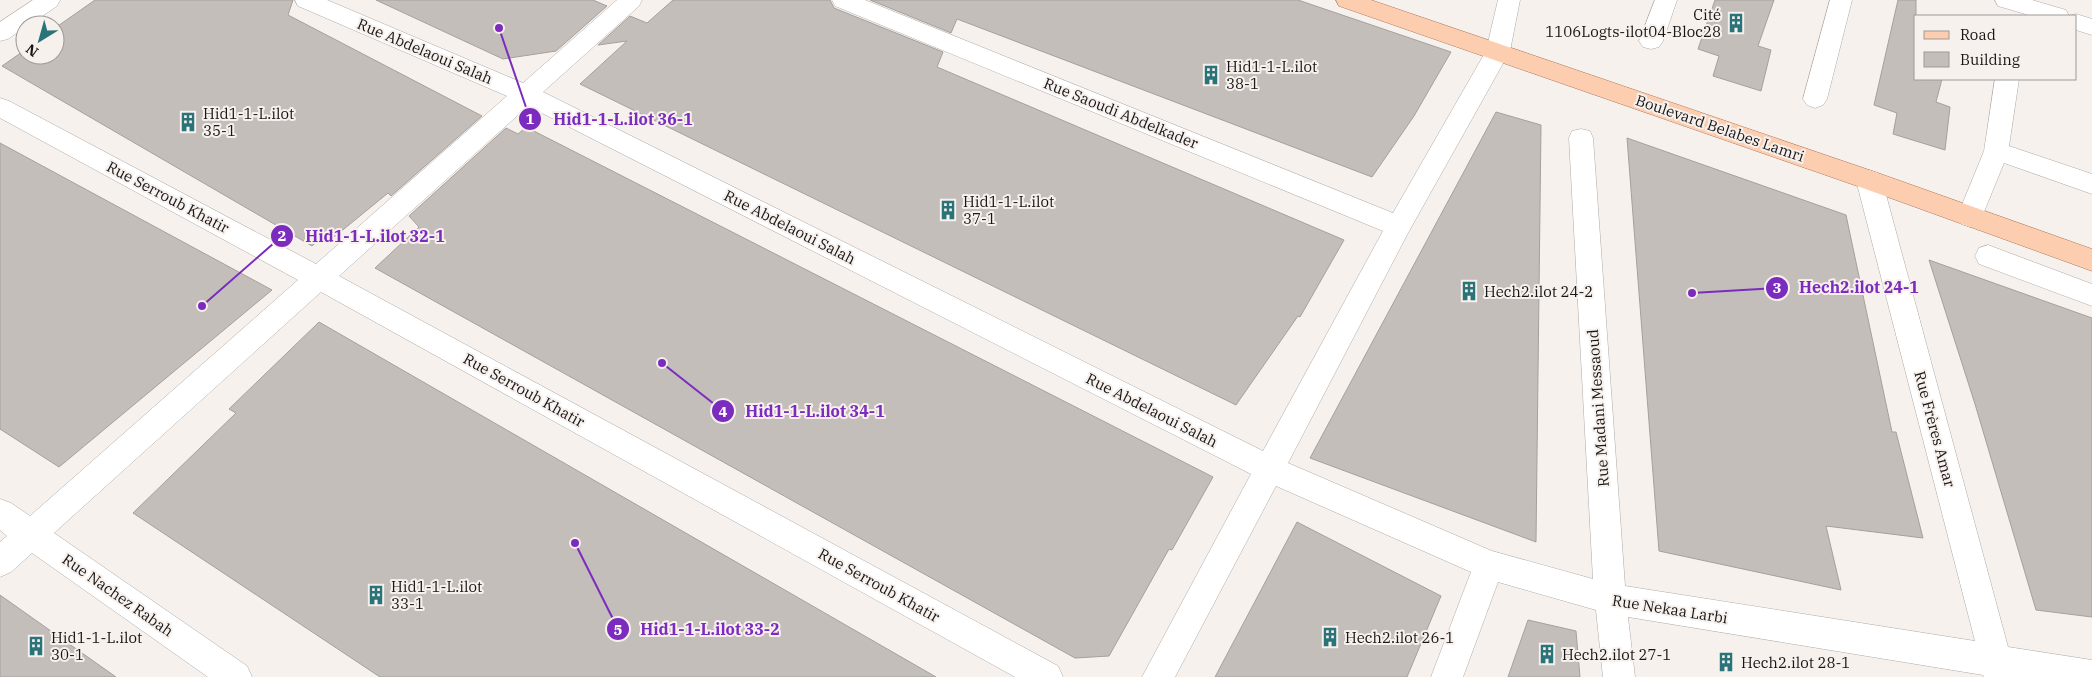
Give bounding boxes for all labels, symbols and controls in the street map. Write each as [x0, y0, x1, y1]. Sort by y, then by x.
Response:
place label: Cité 1106Logts-ilot04-Bloc28 [1545, 5, 1721, 41]
building icon: Cité 1106Logts-ilot04-Bloc28 [1725, 12, 1747, 34]
street label: Rue Abdelaoui Salah [355, 14, 495, 88]
north arrow [15, 15, 65, 65]
legend [1914, 15, 2077, 80]
text: Road [1960, 25, 1996, 44]
text: N [22, 40, 42, 61]
text: Building [1960, 50, 2020, 69]
place label: Hid1-1-L.ilot 38-1 [1226, 57, 1317, 93]
building icon: Hid1-1-L.ilot 38-1 [1200, 64, 1222, 86]
street label: Rue Saoudi Abdelkader [1041, 73, 1201, 153]
street label: Boulevard Belabes Lamri [1633, 90, 1807, 166]
callout: Hid1-1-L.ilot 36-1 [518, 103, 702, 134]
place label: Hid1-1-L.ilot 35-1 [203, 104, 294, 140]
text: 1 [525, 109, 535, 128]
text: Hid1-1-L.ilot 36-1 [553, 109, 693, 129]
building icon: Hid1-1-L.ilot 35-1 [177, 111, 199, 133]
street label: Rue Serroub Khatir [104, 157, 233, 237]
street label: Rue Abdelaoui Salah [721, 186, 859, 268]
place label: Hid1-1-L.ilot 37-1 [963, 192, 1054, 228]
building icon: Hid1-1-L.ilot 37-1 [937, 199, 959, 221]
callout: Hid1-1-L.ilot 32-1 [270, 221, 454, 252]
text: 2 [277, 226, 287, 245]
text: Hid1-1-L.ilot 32-1 [305, 226, 445, 246]
callout: Hech2.ilot 24-1 [1764, 272, 1929, 303]
text: Hech2.ilot 24-1 [1799, 277, 1919, 297]
text: 3 [1772, 278, 1782, 297]
building icon: Hech2.ilot 24-2 [1458, 280, 1480, 302]
place label: Hech2.ilot 24-2 [1484, 282, 1593, 301]
street label: Rue Madani Messaoud [1583, 329, 1613, 487]
street label: Rue Serroub Khatir [460, 349, 588, 431]
street label: Rue Abdelaoui Salah [1083, 369, 1221, 451]
street label: Rue Frères Amar [1910, 369, 1960, 489]
callout: Hid1-1-L.ilot 34-1 [711, 396, 895, 427]
text: Hid1-1-L.ilot 34-1 [745, 401, 885, 421]
text: 4 [718, 402, 728, 421]
street label: Rue Serroub Khatir [815, 544, 943, 626]
street label: Rue Nachez Rabah [59, 549, 177, 641]
place label: Hid1-1-L.ilot 33-1 [391, 577, 482, 613]
building icon: Hid1-1-L.ilot 33-1 [365, 584, 387, 606]
street label: Rue Nekaa Larbi [1611, 591, 1729, 628]
callout: Hid1-1-L.ilot 33-2 [605, 614, 790, 645]
text: Hid1-1-L.ilot 33-2 [640, 619, 780, 639]
text: 5 [613, 620, 623, 639]
building icon: Hech2.ilot 26-1 [1319, 626, 1341, 648]
place label: Hid1-1-L.ilot 30-1 [51, 628, 142, 664]
place label: Hech2.ilot 26-1 [1345, 628, 1454, 647]
building icon: Hid1-1-L.ilot 30-1 [25, 635, 47, 657]
building icon: Hech2.ilot 27-1 [1536, 643, 1558, 665]
place label: Hech2.ilot 27-1 [1562, 645, 1671, 664]
building icon: Hech2.ilot 28-1 [1715, 651, 1737, 673]
place label: Hech2.ilot 28-1 [1741, 653, 1850, 672]

